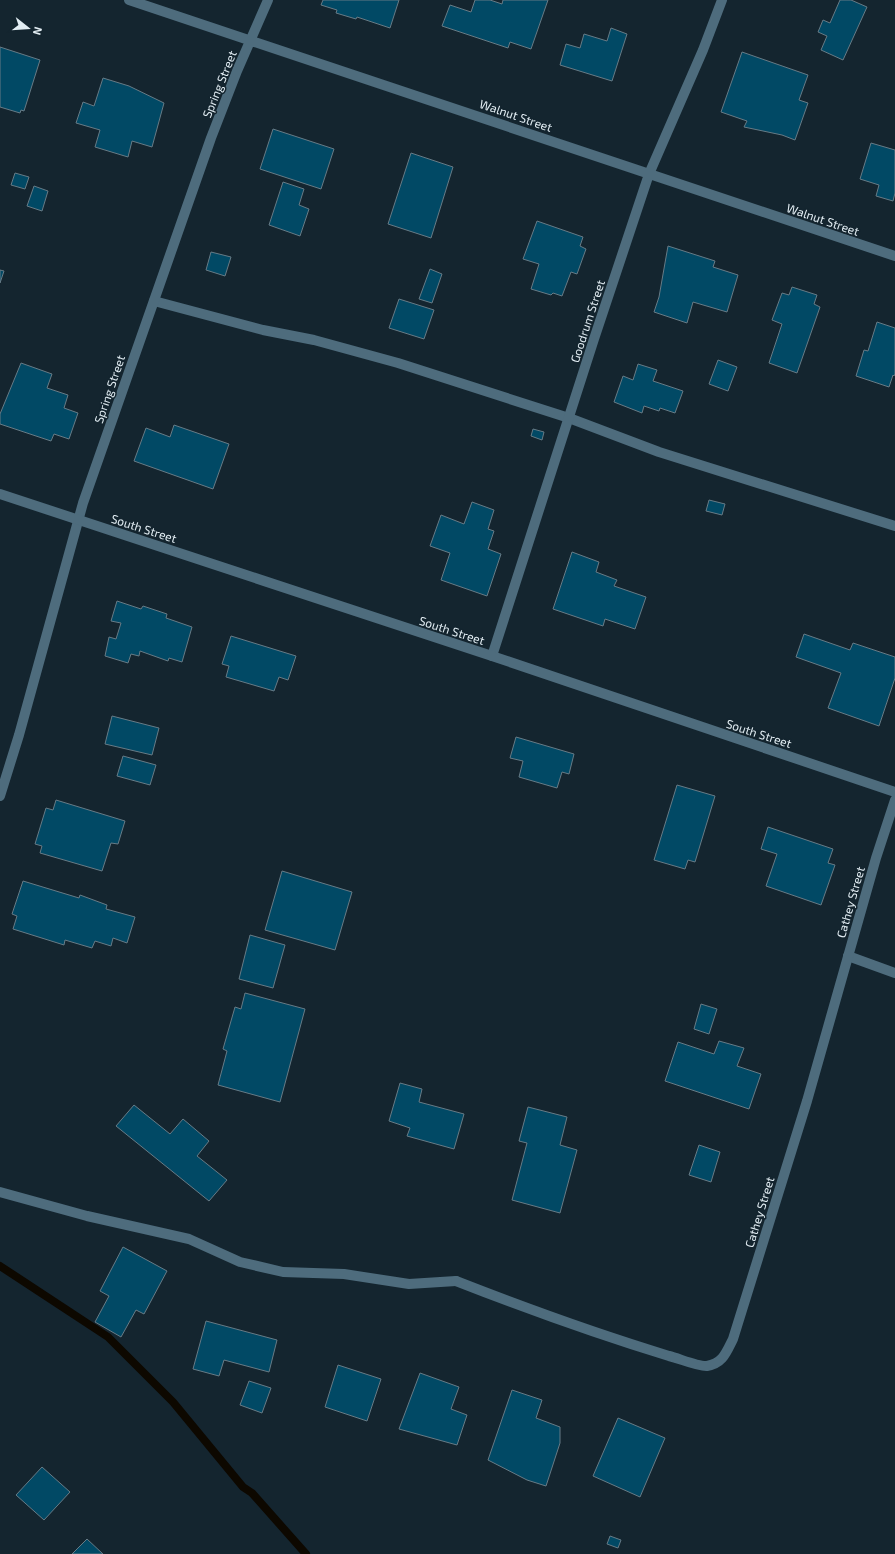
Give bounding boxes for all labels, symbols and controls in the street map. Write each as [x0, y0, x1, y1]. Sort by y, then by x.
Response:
north arrow [8, 8, 48, 48]
text: N [31, 25, 45, 37]
street label: Spring Street [199, 48, 239, 120]
street label: Walnut Street [478, 96, 555, 134]
street label: Walnut Street [785, 200, 862, 238]
street label: Goodrum Street [567, 277, 607, 364]
street label: Spring Street [91, 353, 127, 425]
street label: South Street [110, 511, 179, 545]
street label: South Street [418, 613, 487, 647]
street label: South Street [725, 716, 794, 750]
street label: Cathey Street [833, 864, 867, 939]
street label: Cathey Street [742, 1174, 777, 1249]

